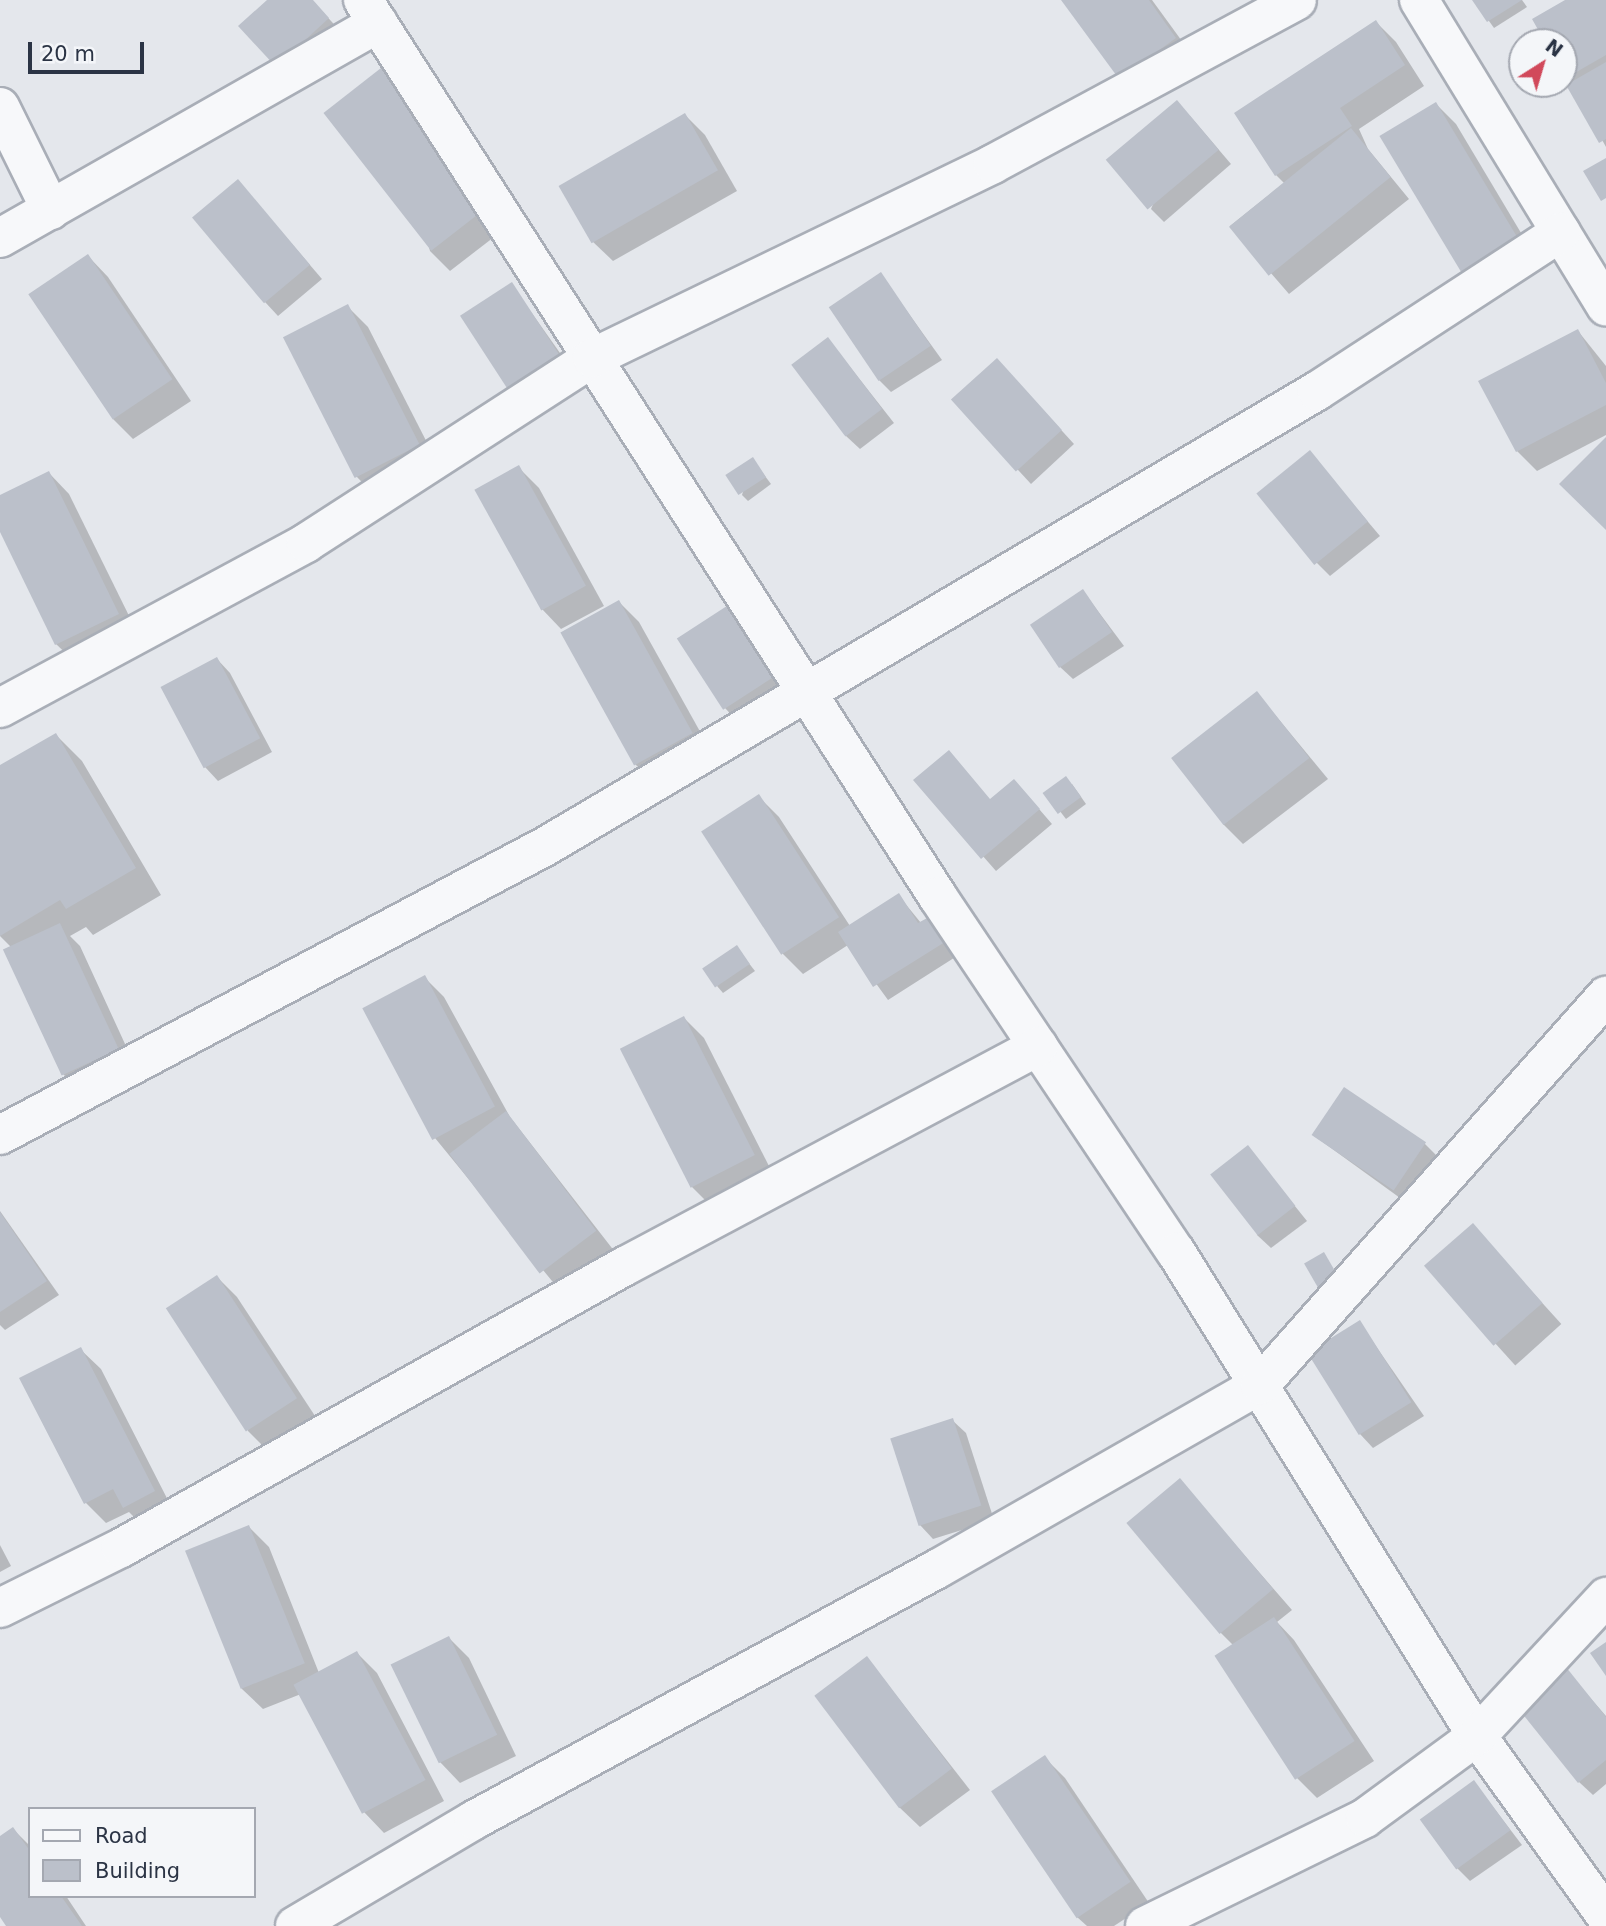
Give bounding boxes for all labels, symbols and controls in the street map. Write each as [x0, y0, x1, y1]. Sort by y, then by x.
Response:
scale bar [32, 28, 147, 72]
north arrow [1508, 28, 1578, 98]
text: N [1541, 34, 1567, 61]
text: 20 m [41, 42, 95, 66]
legend [28, 1807, 256, 1898]
text: Road [95, 1824, 148, 1848]
text: Building [95, 1859, 180, 1883]

